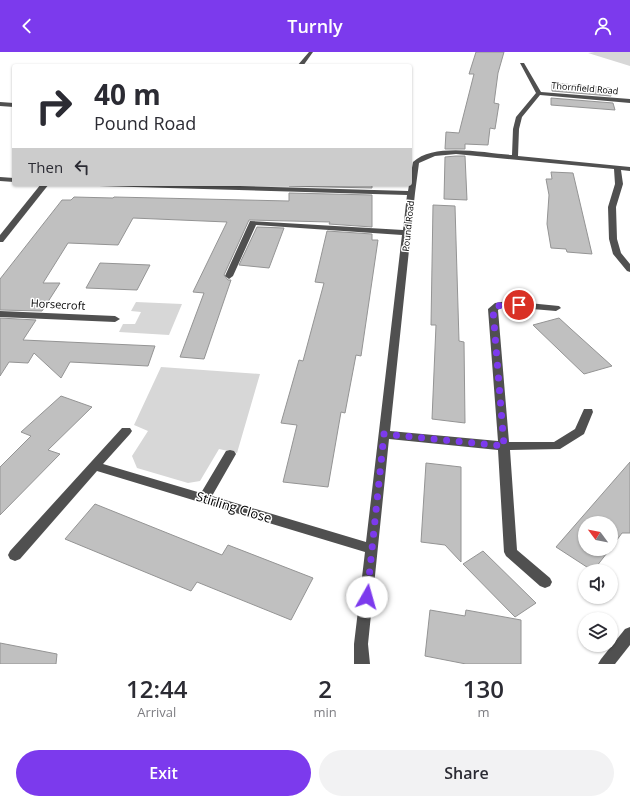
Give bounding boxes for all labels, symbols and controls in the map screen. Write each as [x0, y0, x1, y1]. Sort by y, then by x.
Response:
text: Turnly [287, 14, 343, 38]
icon: back [16, 15, 38, 37]
icon: person [592, 15, 614, 37]
text: 40 m [94, 75, 161, 113]
street label: Thornfield Road [551, 79, 619, 97]
icon: right [28, 80, 80, 132]
text: Pound Road [94, 111, 196, 135]
icon: left [71, 156, 93, 178]
text: Then [28, 157, 63, 177]
street label: Pound Road [399, 200, 417, 252]
pin [502, 288, 536, 322]
icon: arrive [508, 294, 530, 316]
street label: Horsecroft [30, 295, 86, 313]
street label: Stirling Close [194, 487, 274, 527]
north arrow [578, 516, 618, 556]
map controls [578, 516, 618, 652]
button: sound [578, 564, 618, 604]
position arrow [346, 576, 388, 618]
button: layers [578, 612, 618, 652]
text: 12:44 [126, 672, 187, 705]
text: 2 [318, 672, 332, 705]
text: 130 [463, 672, 504, 705]
text: Arrival [137, 703, 176, 721]
text: min [314, 703, 337, 721]
text: m [477, 703, 489, 721]
button: Exit [16, 750, 311, 796]
button: Share [319, 750, 614, 796]

